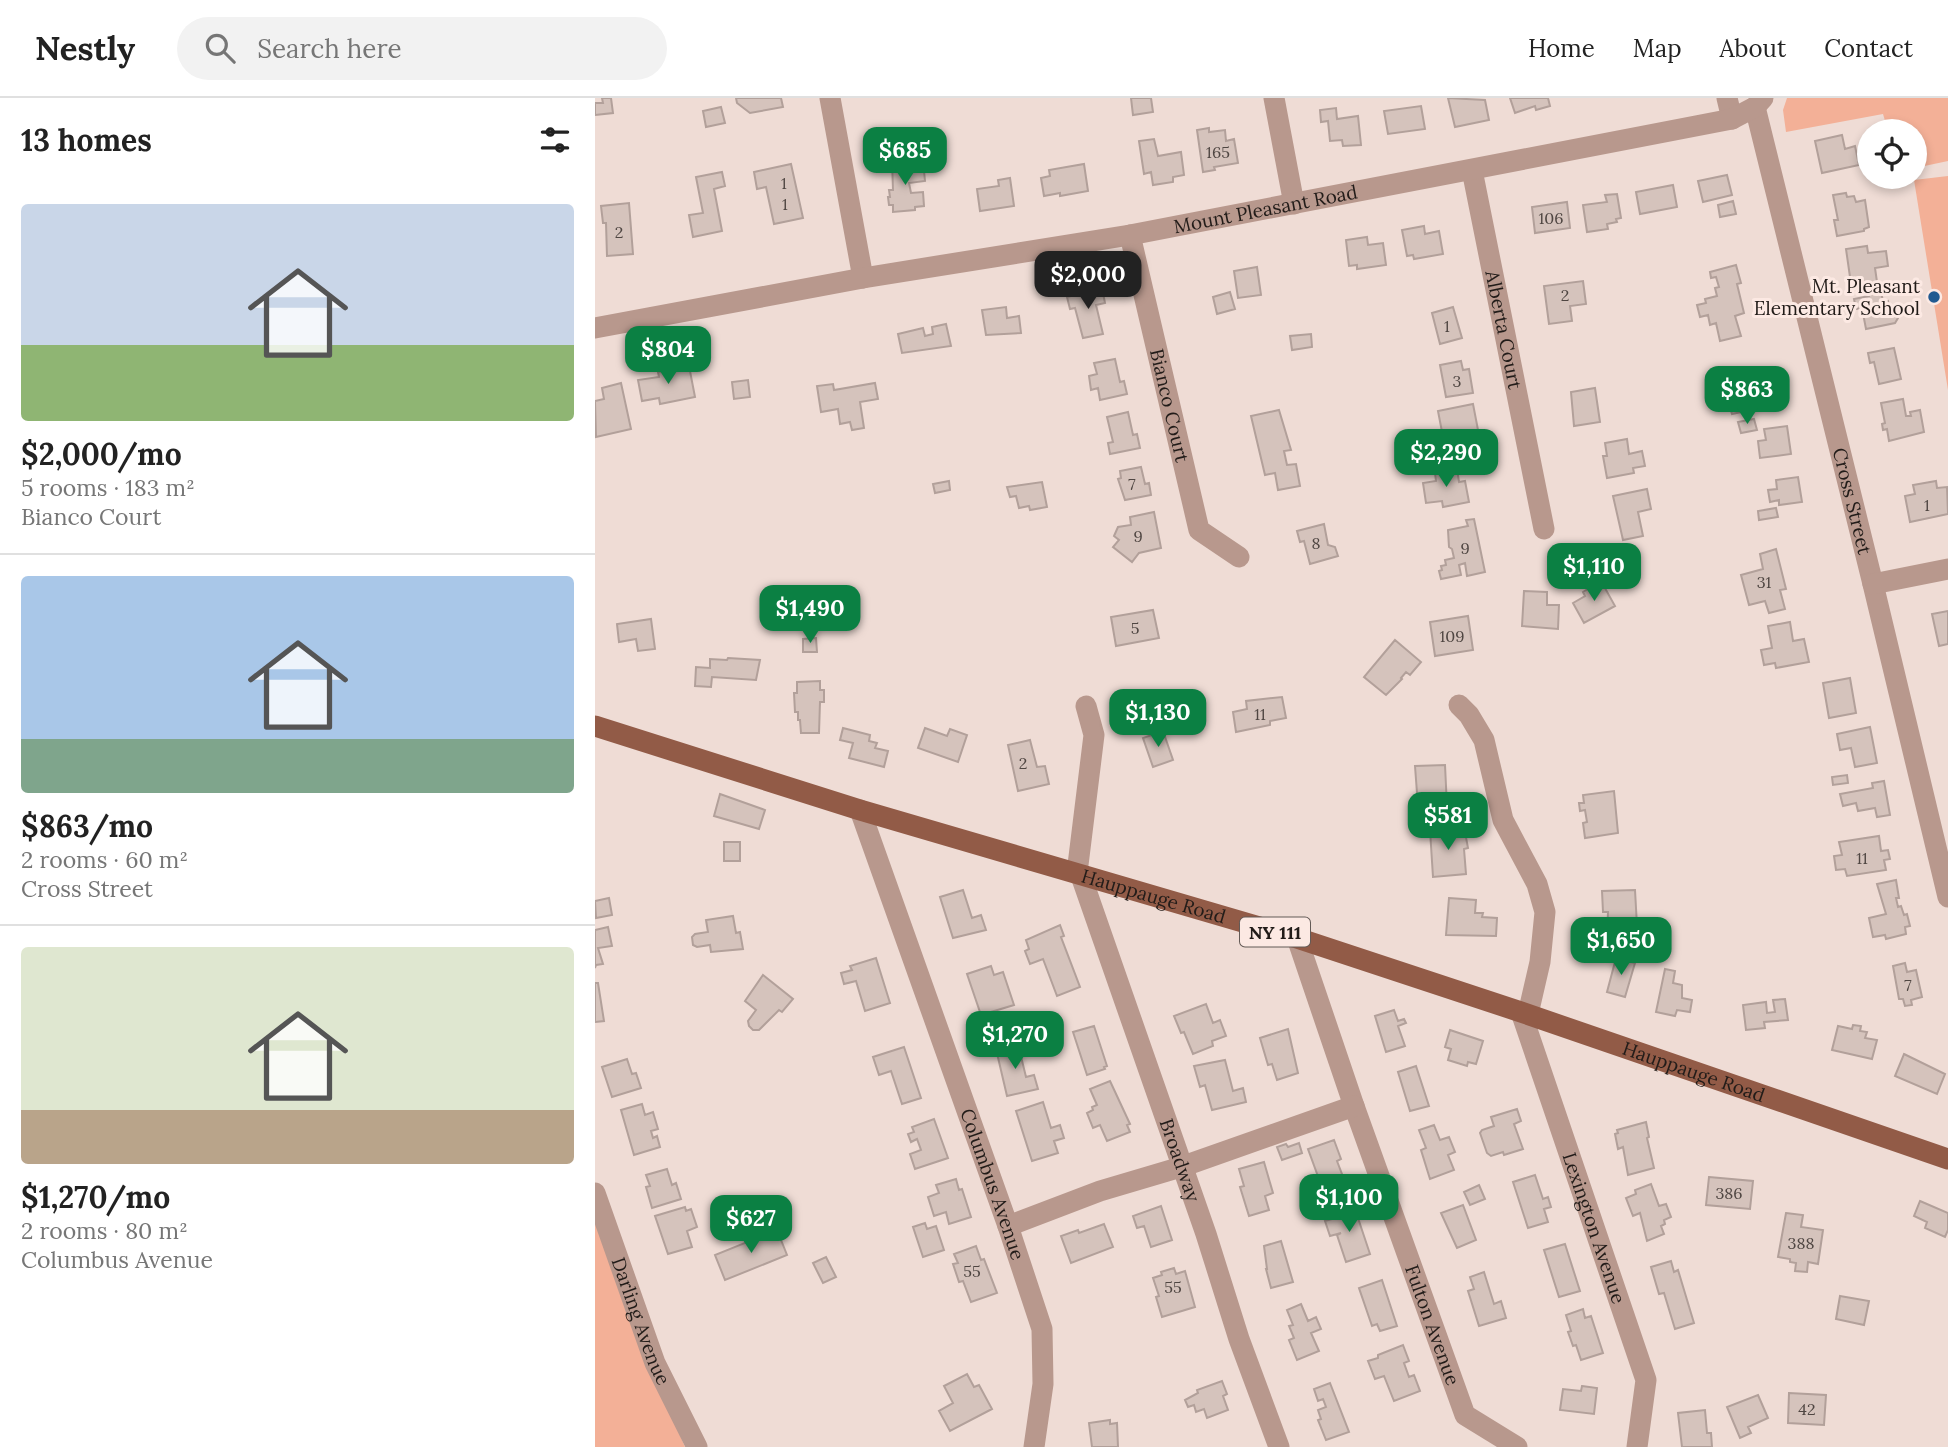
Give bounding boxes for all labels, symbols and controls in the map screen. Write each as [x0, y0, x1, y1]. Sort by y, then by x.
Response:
search box [177, 17, 667, 80]
text: Nestly [35, 27, 135, 69]
icon: search [201, 29, 239, 67]
text: Search here [257, 32, 402, 65]
text: Home [1528, 33, 1595, 64]
text: Map [1633, 33, 1682, 64]
text: About [1720, 33, 1786, 64]
text: Contact [1824, 33, 1913, 64]
map controls [1857, 119, 1927, 189]
button: locate [1857, 119, 1927, 189]
text: 13 homes [21, 121, 152, 159]
icon: filters [536, 121, 574, 159]
pin: $685 [864, 127, 946, 187]
text: $685 [879, 135, 931, 164]
house number: 165 [1206, 142, 1230, 162]
house number: 1 [781, 173, 787, 193]
street label: Mount Pleasant Road [1172, 179, 1359, 238]
house number: 1 [782, 194, 788, 214]
house number: 106 [1538, 208, 1564, 228]
house number: 2 [615, 222, 623, 242]
icon: home [235, 250, 361, 376]
pin: $2,000 [1031, 252, 1145, 311]
text: $2,000 [1050, 259, 1126, 288]
street label: Alberta Court [1480, 267, 1528, 392]
place label: Mt. Pleasant Elementary School [1754, 274, 1921, 320]
house number: 2 [1561, 285, 1569, 305]
marker: Mt. Pleasant Elementary School [1926, 289, 1942, 305]
house number: 1 [1444, 316, 1450, 336]
pin: $804 [627, 327, 709, 386]
text: $804 [641, 334, 695, 363]
street label: Bianco Court [1145, 346, 1195, 465]
pin: $863 [1706, 366, 1788, 426]
house number: 3 [1453, 371, 1462, 391]
text: $863 [1721, 374, 1773, 403]
pin: $2,290 [1389, 430, 1503, 489]
text: $2,000/mo [21, 435, 182, 473]
text: $2,290 [1410, 437, 1482, 466]
street label: Cross Street [1828, 445, 1877, 558]
text: 5 rooms · 183 m² [21, 473, 195, 502]
house number: 7 [1128, 474, 1136, 494]
house number: 1 [1924, 495, 1930, 515]
text: Bianco Court [21, 502, 161, 531]
house number: 9 [1133, 526, 1143, 546]
house number: 8 [1312, 533, 1321, 553]
house number: 9 [1460, 538, 1470, 558]
pin: $1,110 [1537, 544, 1651, 603]
text: $1,110 [1563, 551, 1625, 580]
house number: 31 [1757, 572, 1772, 592]
pin: $1,490 [753, 586, 867, 645]
text: $1,490 [775, 593, 845, 622]
house number: 5 [1131, 618, 1139, 638]
icon: home [235, 622, 361, 748]
house number: 109 [1439, 626, 1465, 646]
pin: $1,130 [1101, 690, 1215, 749]
text: $1,130 [1125, 697, 1191, 726]
house number: 11 [1254, 704, 1266, 724]
house number: 2 [1019, 753, 1027, 773]
pin: $581 [1407, 792, 1489, 852]
text: $581 [1424, 800, 1472, 829]
text: $863/mo [21, 807, 153, 845]
text: 2 rooms · 60 m² [21, 845, 188, 874]
house number: 11 [1856, 848, 1868, 868]
street label: Hauppauge Road [1079, 864, 1229, 929]
text: Cross Street [21, 874, 153, 903]
road number: NY 111 [1240, 918, 1310, 946]
pin: $1,650 [1564, 918, 1678, 977]
text: $1,650 [1587, 925, 1655, 954]
house number: 7 [1904, 975, 1912, 995]
icon: home [235, 993, 361, 1119]
pin: $1,270 [958, 1012, 1072, 1071]
text: $1,270 [982, 1019, 1048, 1048]
street label: Hauppauge Road [1619, 1036, 1768, 1107]
street label: Columbus Avenue [955, 1105, 1030, 1263]
street label: Broadway [1155, 1115, 1206, 1205]
street label: Lexington Avenue [1558, 1149, 1631, 1307]
pin: $1,100 [1292, 1174, 1406, 1234]
text: $1,270/mo [21, 1178, 170, 1216]
text: $1,100 [1315, 1182, 1383, 1211]
house number: 386 [1715, 1183, 1743, 1203]
pin: $627 [710, 1196, 792, 1255]
text: $627 [726, 1203, 776, 1232]
text: 2 rooms · 80 m² [21, 1216, 188, 1245]
house number: 388 [1788, 1233, 1814, 1253]
text: Columbus Avenue [21, 1245, 213, 1274]
street label: Darling Avenue [607, 1254, 676, 1389]
house number: 55 [963, 1261, 981, 1281]
street label: Fulton Avenue [1400, 1261, 1465, 1388]
house number: 55 [1164, 1277, 1182, 1297]
house number: 42 [1798, 1399, 1816, 1419]

